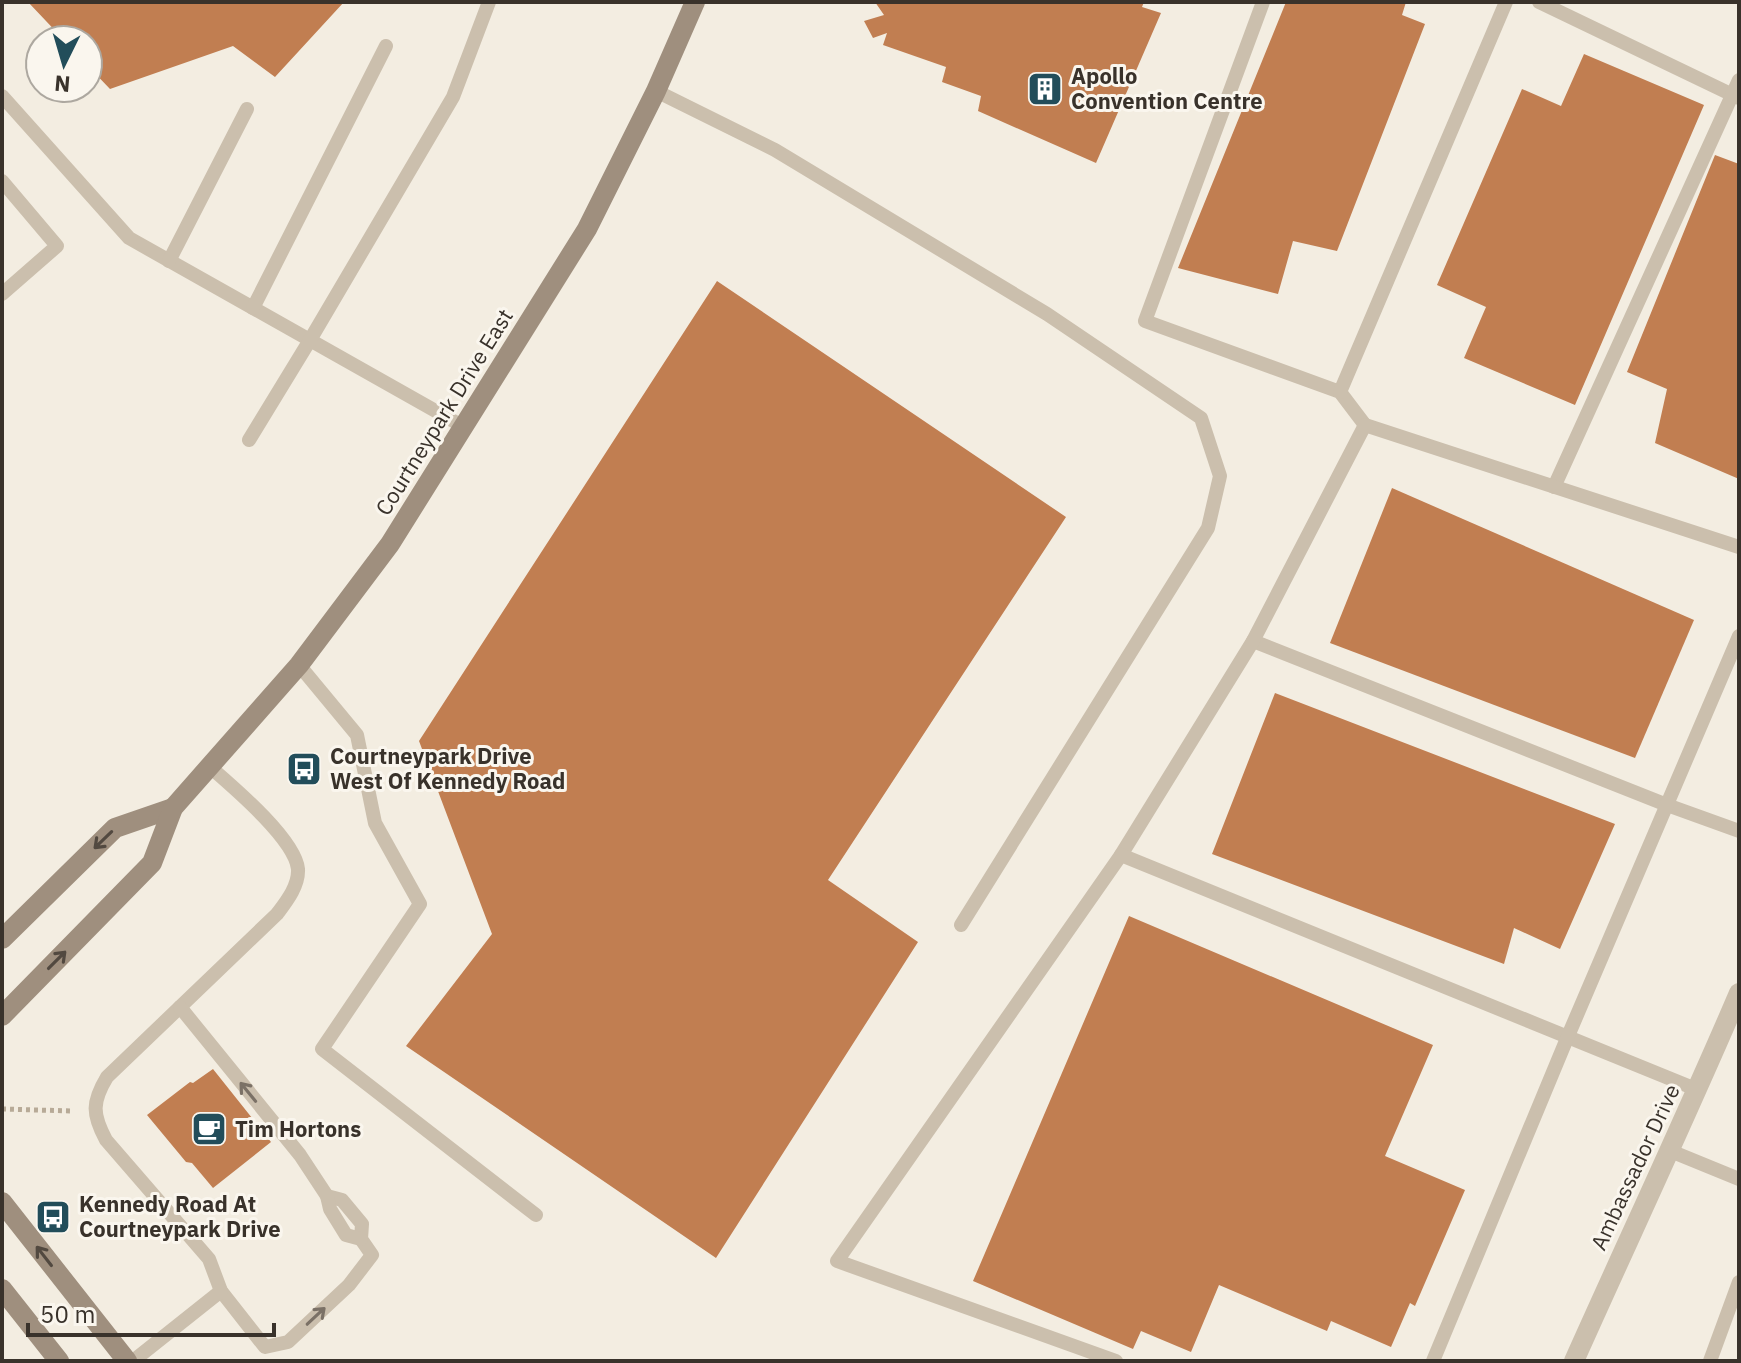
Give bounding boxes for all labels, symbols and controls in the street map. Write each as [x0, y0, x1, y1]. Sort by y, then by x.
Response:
north arrow [24, 24, 104, 104]
place label: Apollo Convention Centre [1071, 61, 1263, 115]
text: N [53, 69, 71, 100]
building icon: Apollo Convention Centre [1026, 70, 1064, 108]
street label: Courtneypark Drive East [368, 303, 519, 520]
place label: Courtneypark Drive West Of Kennedy Road [330, 741, 565, 795]
bus stop icon: Courtneypark Drive West Of Kennedy Road [285, 750, 323, 788]
one-way arrow [94, 830, 113, 849]
one-way arrow [47, 951, 66, 970]
street label: Ambassador Drive [1583, 1079, 1686, 1255]
one-way arrow [240, 1081, 258, 1102]
cafe icon: Tim Hortons [190, 1110, 228, 1148]
place label: Tim Hortons [235, 1114, 361, 1143]
place label: Kennedy Road At Courtneypark Drive [79, 1189, 281, 1243]
bus stop icon: Kennedy Road At Courtneypark Drive [34, 1198, 72, 1236]
one-way arrow [35, 1246, 53, 1267]
scale bar [28, 1287, 274, 1337]
text: 50 m [40, 1298, 95, 1330]
one-way arrow [306, 1306, 326, 1325]

